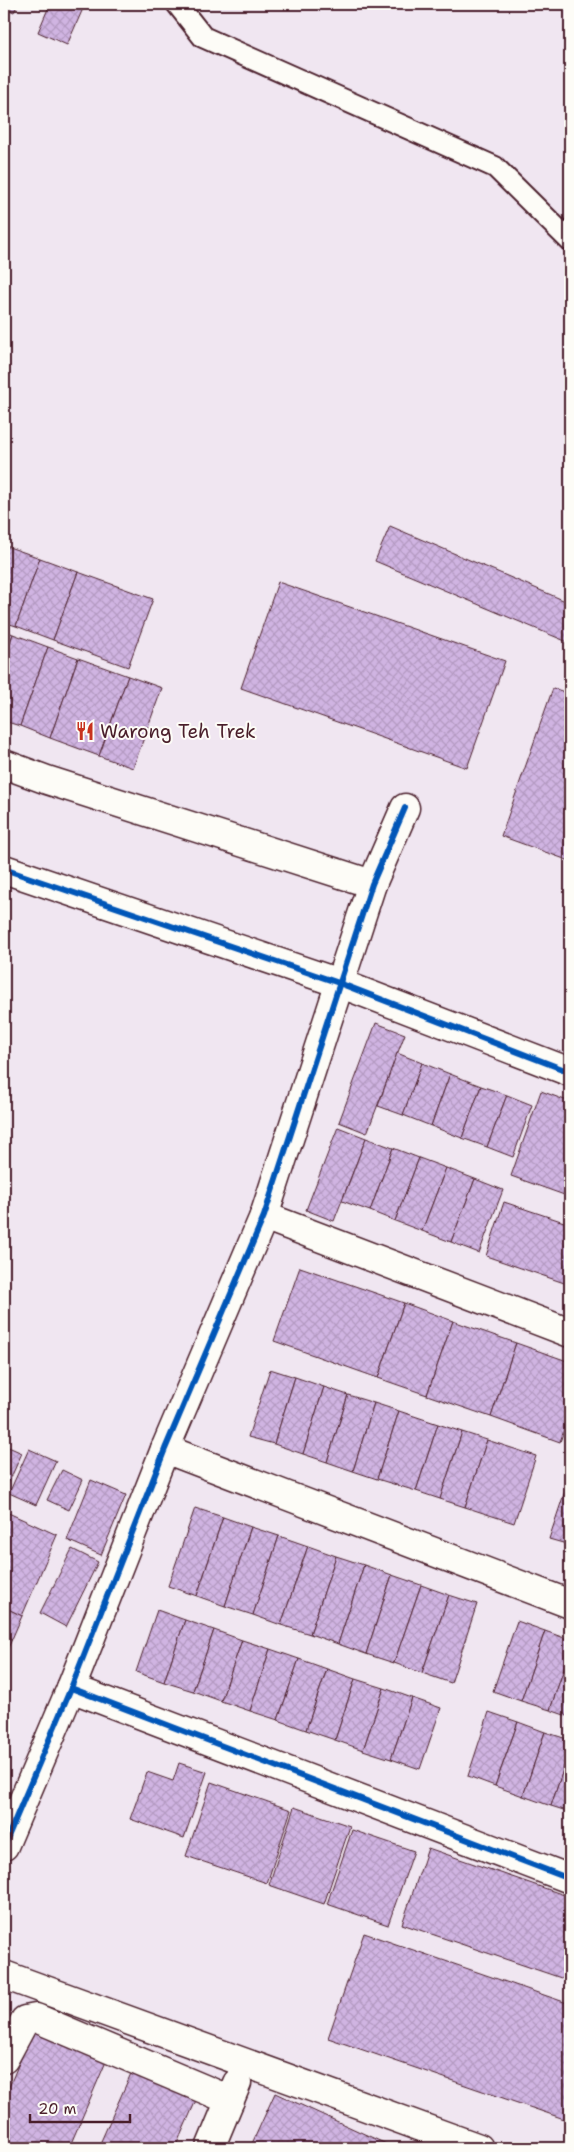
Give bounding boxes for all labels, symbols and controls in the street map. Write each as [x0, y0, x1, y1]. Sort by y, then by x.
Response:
place label: Warong Teh Trek [100, 719, 256, 744]
restaurant icon: Warong Teh Trek [74, 720, 96, 742]
scale bar [30, 2092, 130, 2124]
text: 20 m [38, 2099, 77, 2119]

